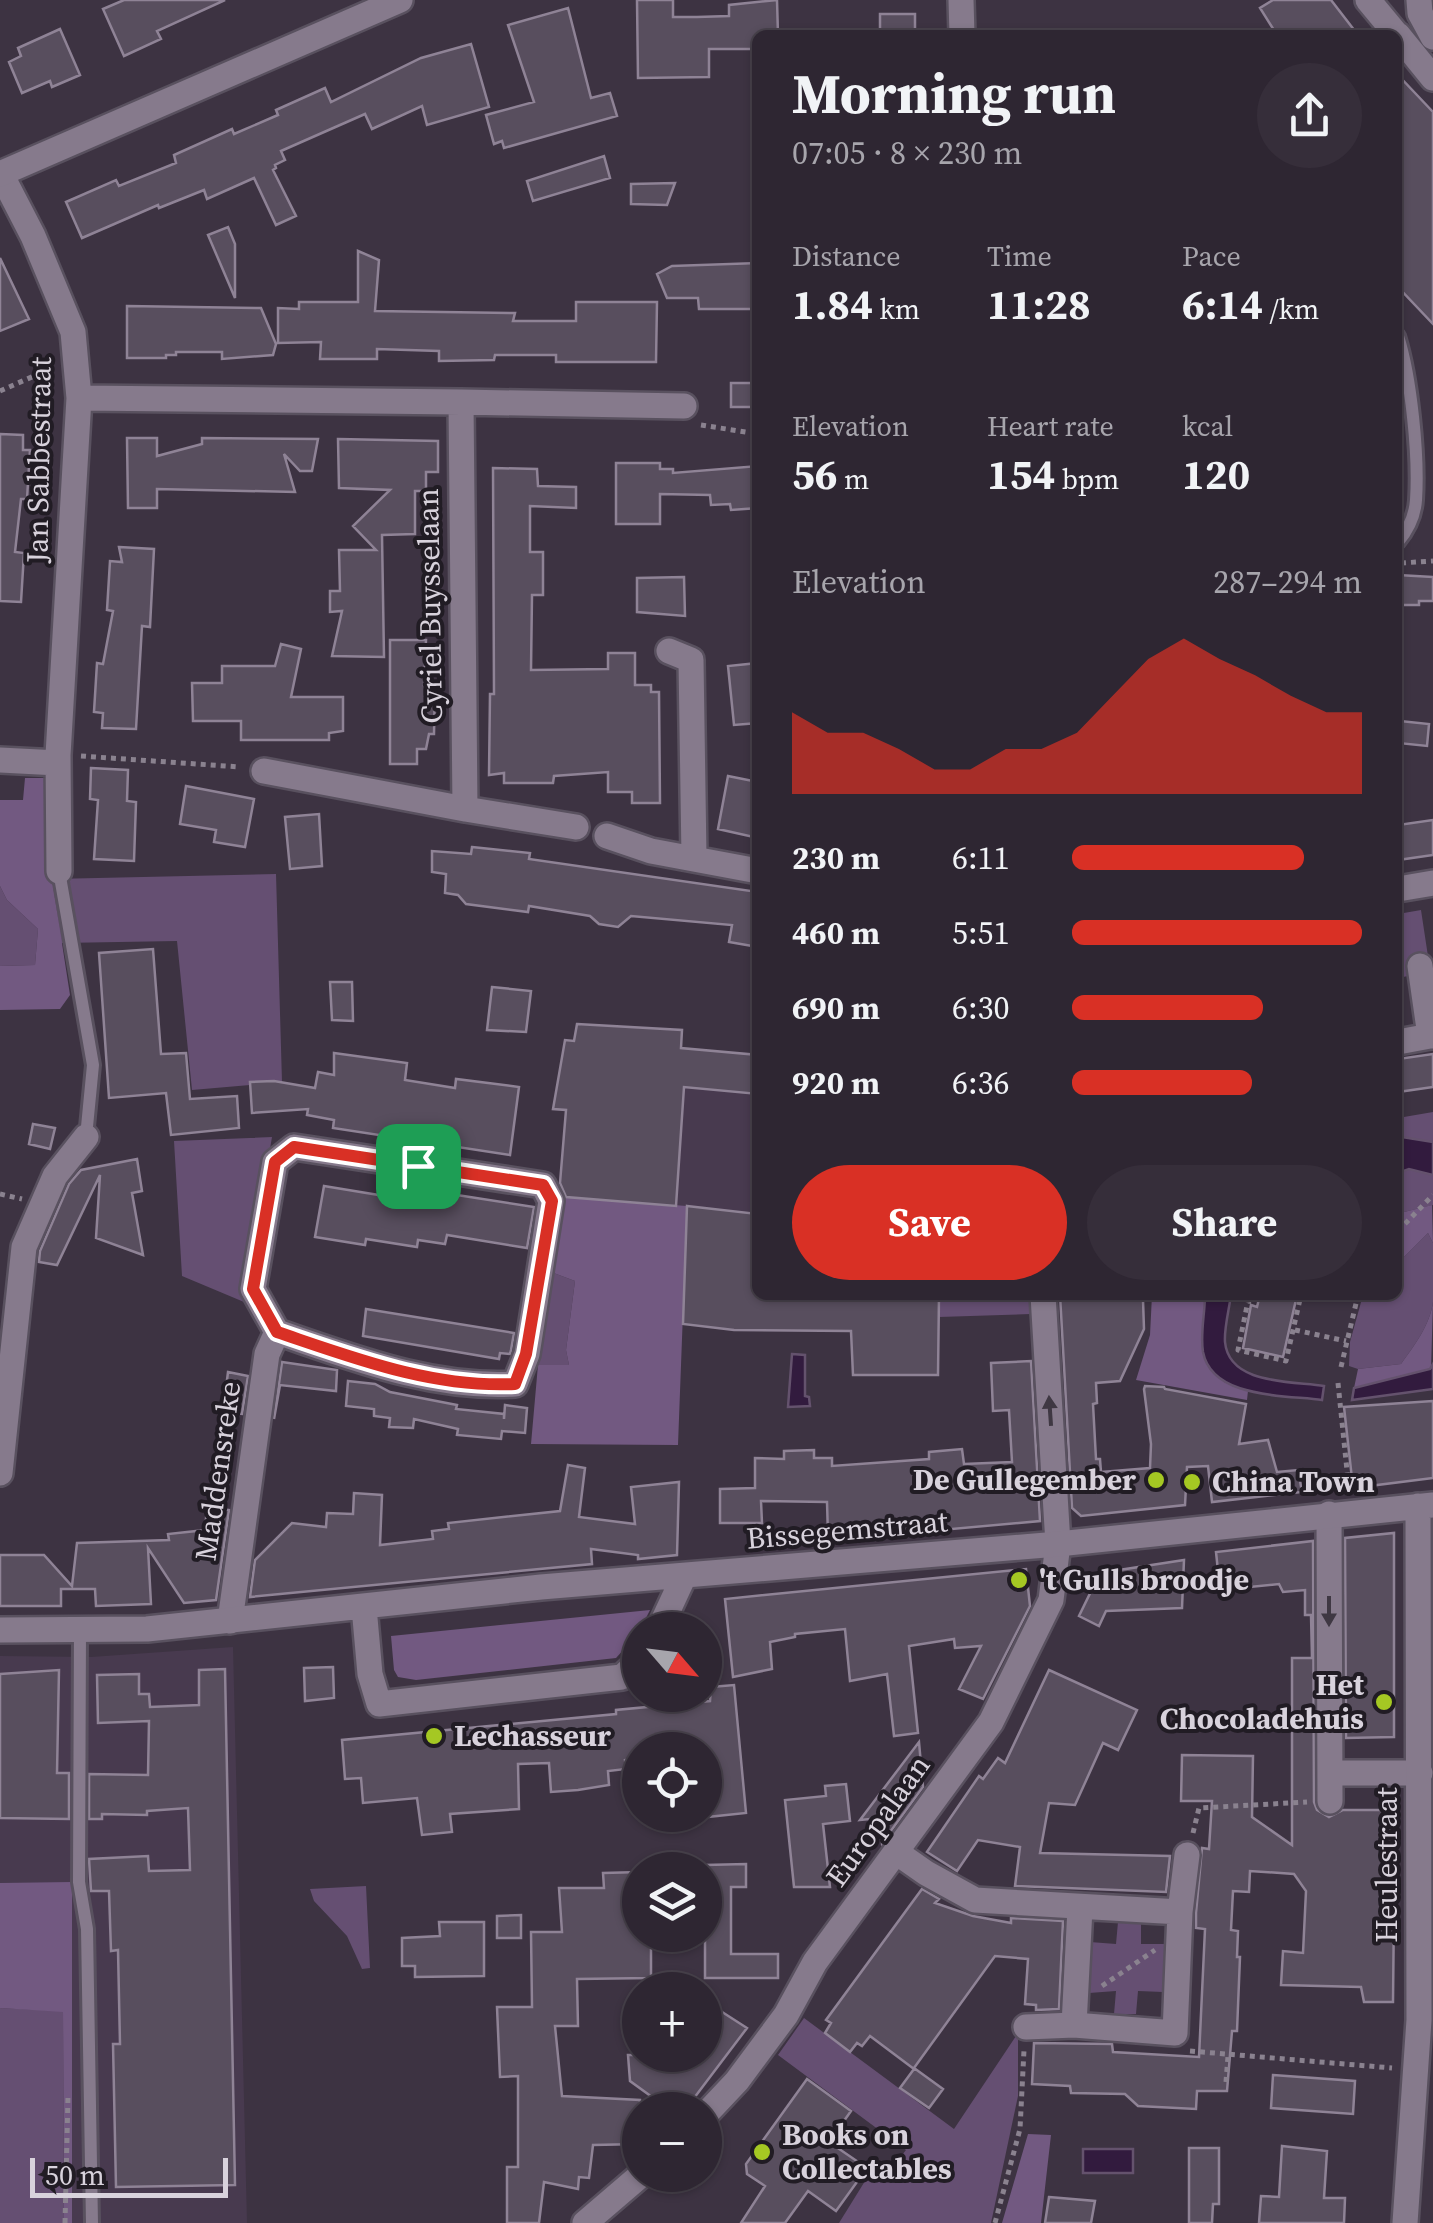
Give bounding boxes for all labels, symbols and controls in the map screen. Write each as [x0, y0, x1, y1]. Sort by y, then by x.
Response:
text: Morning run [792, 56, 1116, 131]
button: share [1257, 63, 1362, 168]
text: 07:05 · 8 × 230 m [792, 131, 1022, 175]
text: Distance [792, 237, 901, 275]
text: Time [987, 237, 1052, 275]
text: Pace [1182, 237, 1241, 275]
text: 1.84 [792, 275, 873, 333]
text: 11:28 [987, 275, 1091, 333]
text: 6:14 [1182, 275, 1263, 333]
text: km [873, 290, 920, 328]
text: /km [1263, 290, 1319, 328]
street label: Jan Sabbestraat [16, 356, 61, 565]
text: Elevation [792, 407, 909, 445]
text: Heart rate [987, 407, 1114, 445]
text: kcal [1182, 407, 1233, 445]
text: 56 [792, 445, 838, 503]
text: 154 [987, 445, 1055, 503]
text: 120 [1182, 445, 1250, 503]
text: m [838, 460, 869, 498]
text: bpm [1055, 460, 1119, 498]
street label: Cyriel Buysselaan [407, 488, 452, 724]
text: Elevation [792, 560, 926, 604]
text: 287–294 m [1213, 560, 1362, 604]
text: 230 m [792, 836, 880, 880]
text: 6:11 [952, 836, 1010, 880]
text: 460 m [792, 911, 880, 955]
text: 5:51 [952, 911, 1010, 955]
text: 690 m [792, 986, 880, 1030]
text: 6:30 [952, 986, 1010, 1030]
text: 920 m [792, 1061, 880, 1105]
text: 6:36 [952, 1061, 1010, 1105]
pin [376, 1124, 461, 1209]
icon: arrive [391, 1139, 446, 1194]
button: Save [792, 1165, 1067, 1280]
button: Share [1087, 1165, 1362, 1280]
street label: Maddensreke [185, 1379, 250, 1563]
one-way arrow [1042, 1395, 1058, 1427]
place label: De Gullegember [913, 1459, 1136, 1500]
place label: China Town [1212, 1461, 1375, 1502]
marker: De Gullegember [1145, 1469, 1167, 1491]
marker: China Town [1181, 1471, 1203, 1493]
street label: Bissegemstraat [744, 1500, 950, 1559]
place label: 't Gulls broodje [1039, 1559, 1249, 1600]
marker: 't Gulls broodje [1008, 1569, 1030, 1591]
one-way arrow [1322, 1596, 1338, 1628]
north arrow [622, 1612, 722, 1712]
map controls [622, 1612, 722, 2192]
place label: Het Chocoladehuis [1160, 1664, 1364, 1739]
marker: Het Chocoladehuis [1373, 1691, 1395, 1713]
place label: Lechasseur [454, 1715, 611, 1756]
marker: Lechasseur [423, 1725, 445, 1747]
button: locate [622, 1732, 722, 1832]
street label: Europalaan [816, 1746, 939, 1895]
street label: Heulestraat [1366, 1787, 1407, 1943]
button: layers [622, 1852, 722, 1952]
button: + [622, 1972, 722, 2072]
button: − [622, 2092, 722, 2192]
place label: Books on Collectables [782, 2114, 952, 2189]
marker: Books on Collectables [751, 2141, 773, 2163]
scale bar [30, 2153, 228, 2198]
text: 50 m [45, 2156, 105, 2194]

